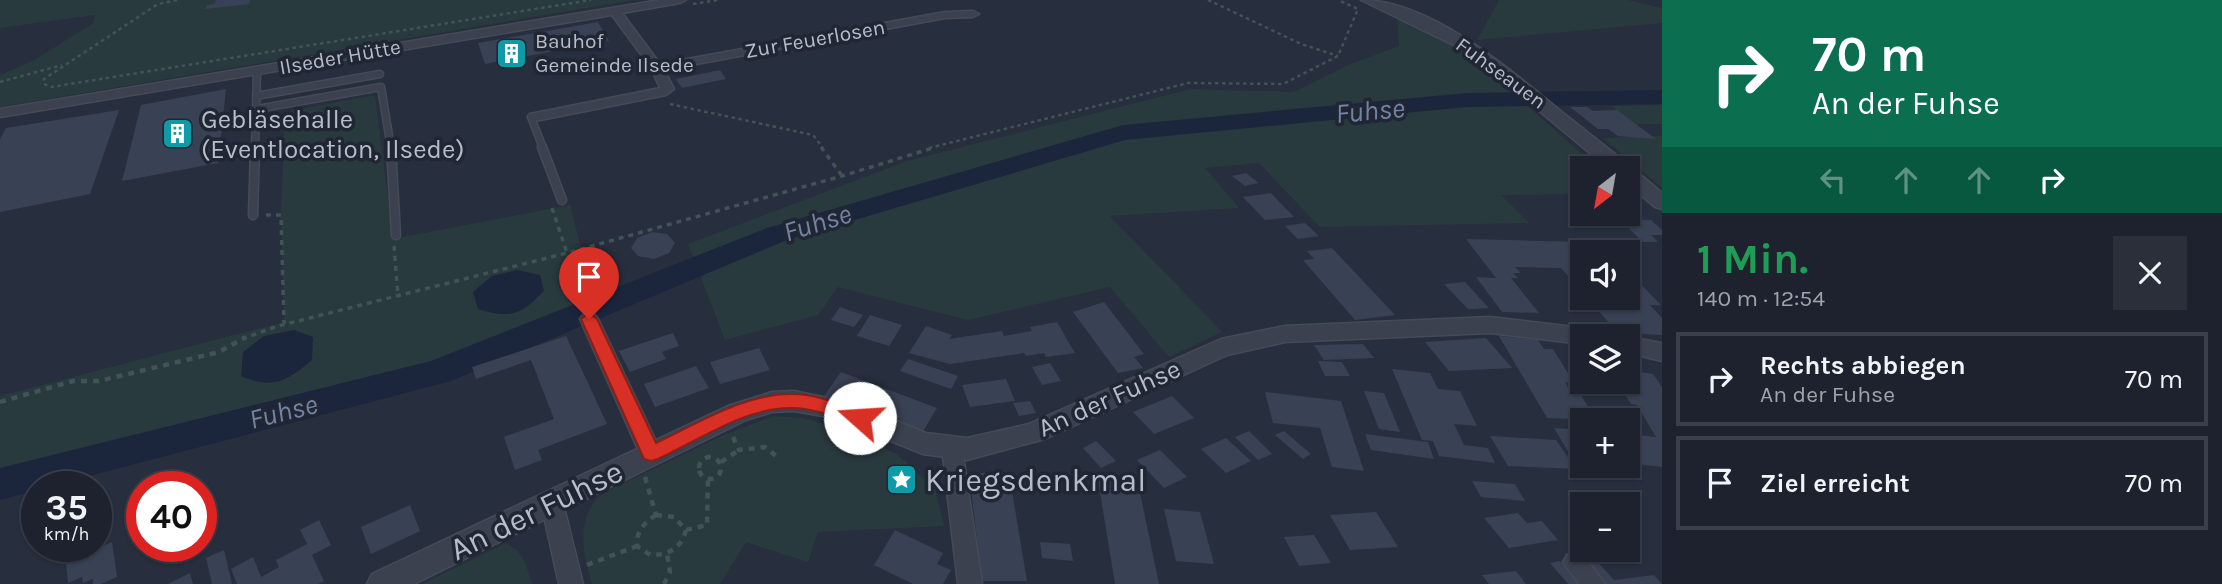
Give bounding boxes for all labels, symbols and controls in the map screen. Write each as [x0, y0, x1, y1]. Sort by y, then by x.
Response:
street label: Zur Feuerlosen [743, 15, 887, 63]
text: 70 m [1812, 26, 1926, 83]
icon: right [1697, 28, 1788, 119]
place label: Bauhof Gemeinde Ilsede [535, 29, 694, 77]
street label: Fuhseauen [1451, 32, 1551, 114]
street label: Ilseder Hütte [277, 35, 403, 79]
building icon: Bauhof Gemeinde Ilsede [495, 36, 529, 70]
text: An der Fuhse [1812, 85, 2000, 122]
water label: Fuhse [1334, 91, 1406, 130]
place label: Gebläsehalle (Eventlocation, Ilsede) [201, 104, 465, 165]
building icon: Gebläsehalle (Eventlocation, Ilsede) [161, 117, 195, 151]
north arrow [1570, 156, 1640, 226]
map controls [1570, 156, 1640, 562]
icon: left [1814, 161, 1852, 199]
icon: ahead [1887, 161, 1925, 199]
icon: ahead [1960, 161, 1998, 199]
icon: right [2033, 161, 2071, 199]
water label: Fuhse [779, 197, 855, 248]
text: 1 Min. [1697, 234, 1808, 284]
button: close [2113, 236, 2187, 310]
button: sound [1570, 240, 1640, 310]
pin [559, 247, 619, 319]
icon: arrive [570, 258, 608, 296]
text: 140 m · 12:54 [1697, 285, 1825, 312]
button: layers [1570, 324, 1640, 394]
text: Rechts abbiegen [1760, 350, 1966, 381]
street label: An der Fuhse [1033, 353, 1185, 444]
icon: right [1701, 360, 1739, 398]
text: 70 m [2125, 364, 2183, 395]
position arrow [823, 381, 897, 455]
text: An der Fuhse [1760, 381, 1895, 408]
water label: Fuhse [246, 387, 321, 436]
button: + [1570, 408, 1640, 478]
street label: An der Fuhse [444, 453, 629, 568]
place label: Kriegsdenkmal [925, 462, 1146, 499]
place icon: Kriegsdenkmal [885, 463, 919, 497]
icon: arrive [1701, 464, 1739, 502]
text: Ziel erreicht [1760, 468, 1910, 499]
text: 70 m [2125, 468, 2183, 499]
speed limit sign: 40 [126, 471, 217, 562]
text: 35 [45, 487, 88, 528]
button: − [1570, 492, 1640, 562]
text: km/h [44, 523, 89, 545]

